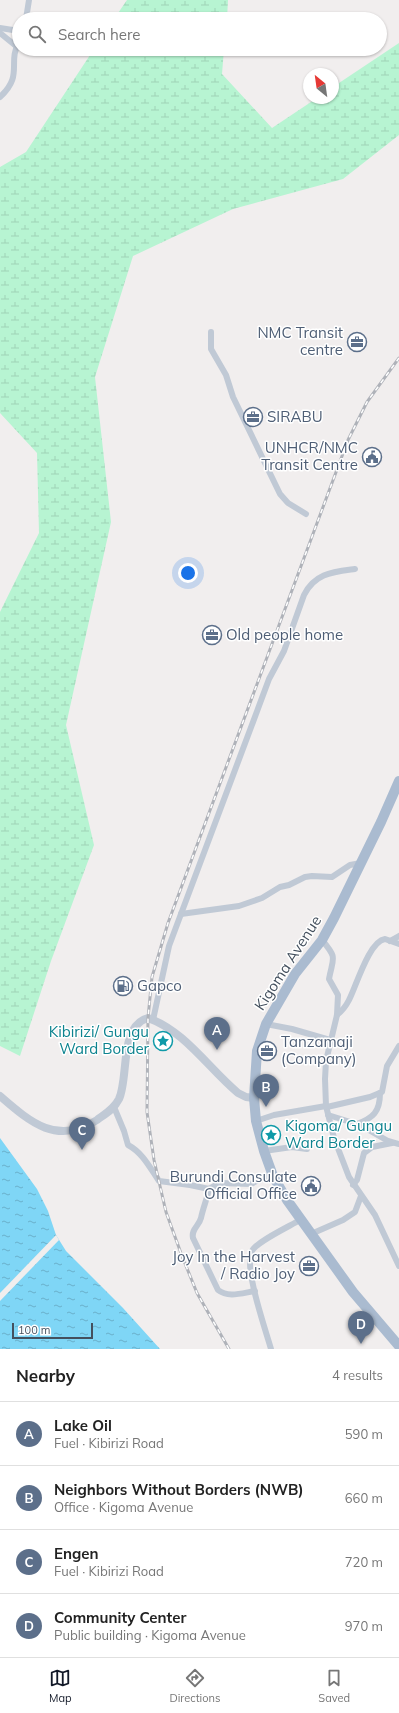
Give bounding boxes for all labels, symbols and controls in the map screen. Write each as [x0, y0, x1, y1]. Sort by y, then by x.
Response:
search box [12, 12, 387, 56]
icon: search [26, 23, 48, 45]
text: Search here [58, 25, 140, 44]
north arrow [303, 68, 339, 104]
place label: NMC Transit centre [257, 323, 343, 359]
office icon: NMC Transit centre [346, 331, 368, 353]
office icon: SIRABU [242, 406, 264, 428]
place label: SIRABU [267, 407, 323, 426]
place label: UNHCR/NMC Transit Centre [261, 438, 358, 474]
public building icon: UNHCR/NMC Transit Centre [361, 446, 383, 468]
your location [178, 563, 198, 583]
office icon: Old people home [201, 624, 223, 646]
place label: Old people home [226, 625, 343, 644]
street label: Kigoma Avenue [250, 912, 325, 1014]
fuel station icon: Gapco [112, 975, 134, 997]
place label: Gapco [137, 976, 182, 995]
pin: A [204, 1017, 230, 1050]
place label: Kibirizi/ Gungu Ward Border [49, 1022, 150, 1058]
place icon: Kibirizi/ Gungu Ward Border [152, 1030, 174, 1052]
place label: Tanzamaji (Company) [281, 1032, 357, 1068]
office icon: Tanzamaji (Company) [256, 1040, 278, 1062]
pin: B [253, 1074, 279, 1107]
place label: Kigoma/ Gungu Ward Border [285, 1116, 392, 1152]
pin: C [69, 1117, 95, 1150]
place icon: Kigoma/ Gungu Ward Border [260, 1124, 282, 1146]
place label: Burundi Consulate Official Office [170, 1167, 297, 1203]
public building icon: Burundi Consulate Official Office [300, 1175, 322, 1197]
place label: Joy In the Harvest / Radio Joy [172, 1247, 295, 1283]
office icon: Joy In the Harvest / Radio Joy [298, 1255, 320, 1277]
pin: D [348, 1311, 374, 1344]
scale bar [12, 1321, 93, 1340]
text: 100 m [18, 1323, 50, 1337]
text: Nearby [16, 1365, 75, 1386]
text: 4 results [332, 1367, 383, 1383]
text: Lake Oil [54, 1416, 112, 1435]
text: A [24, 1426, 34, 1442]
text: 590 m [345, 1426, 383, 1442]
text: Fuel · Kibirizi Road [54, 1435, 164, 1451]
text: Neighbors Without Borders (NWB) [54, 1480, 304, 1499]
text: B [25, 1490, 33, 1506]
text: 660 m [345, 1490, 383, 1506]
text: Office · Kigoma Avenue [54, 1499, 193, 1515]
text: Engen [54, 1544, 99, 1563]
text: C [25, 1554, 33, 1570]
text: 720 m [345, 1554, 383, 1570]
text: Fuel · Kibirizi Road [54, 1563, 164, 1579]
text: Community Center [54, 1608, 186, 1627]
text: D [24, 1618, 34, 1634]
text: 970 m [345, 1618, 383, 1634]
text: Public building · Kigoma Avenue [54, 1627, 246, 1643]
tab: Map [49, 1667, 72, 1705]
tab: Directions [170, 1667, 220, 1705]
tab: Saved [318, 1667, 350, 1705]

